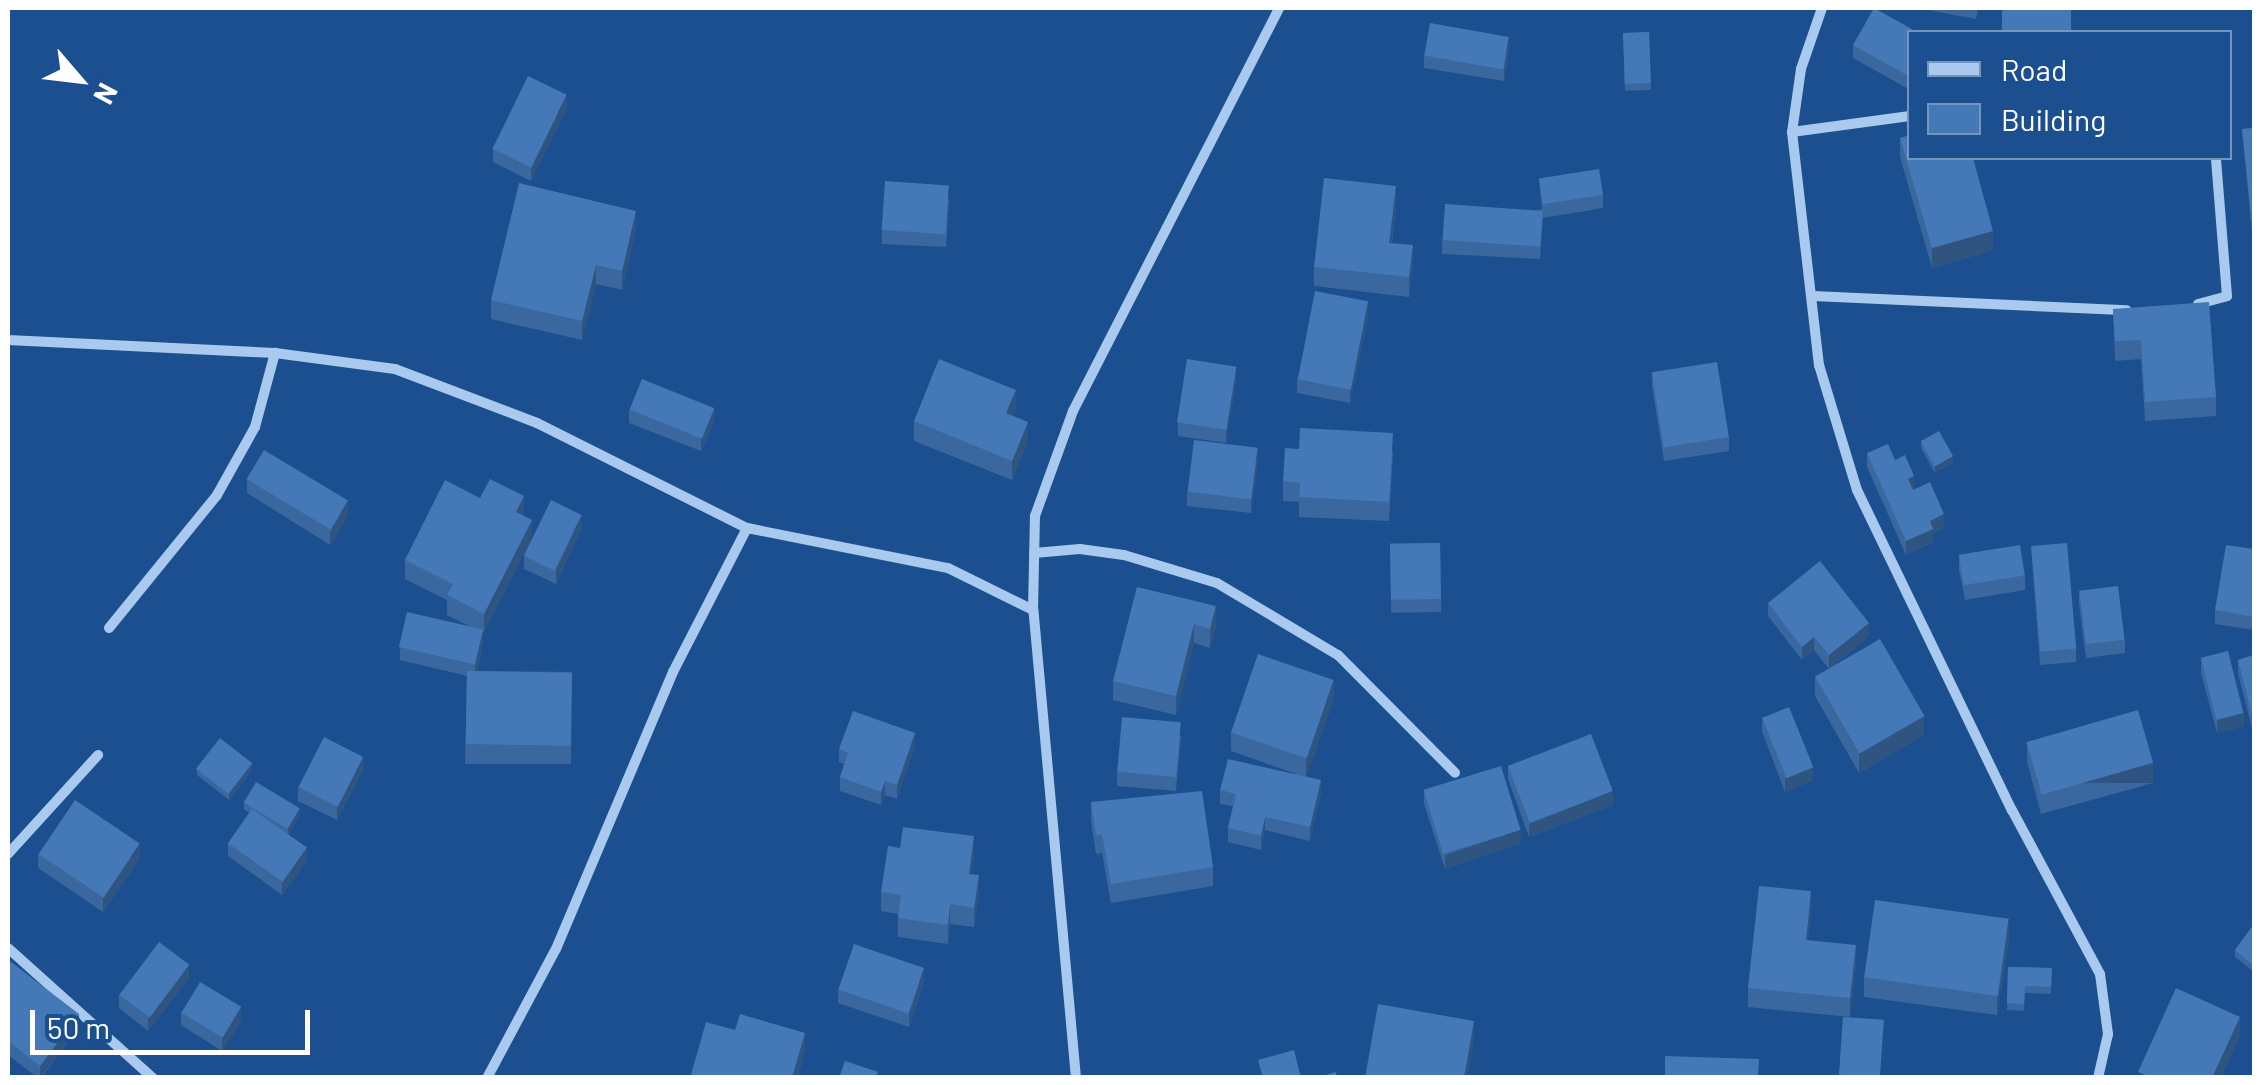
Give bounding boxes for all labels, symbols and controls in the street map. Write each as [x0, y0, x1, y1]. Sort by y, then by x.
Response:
north arrow [30, 30, 130, 130]
legend [1907, 30, 2232, 160]
text: Road [2001, 51, 2067, 87]
text: N [87, 78, 126, 110]
text: Building [2001, 101, 2106, 137]
scale bar [35, 990, 315, 1052]
text: 50 m [47, 1009, 110, 1045]

